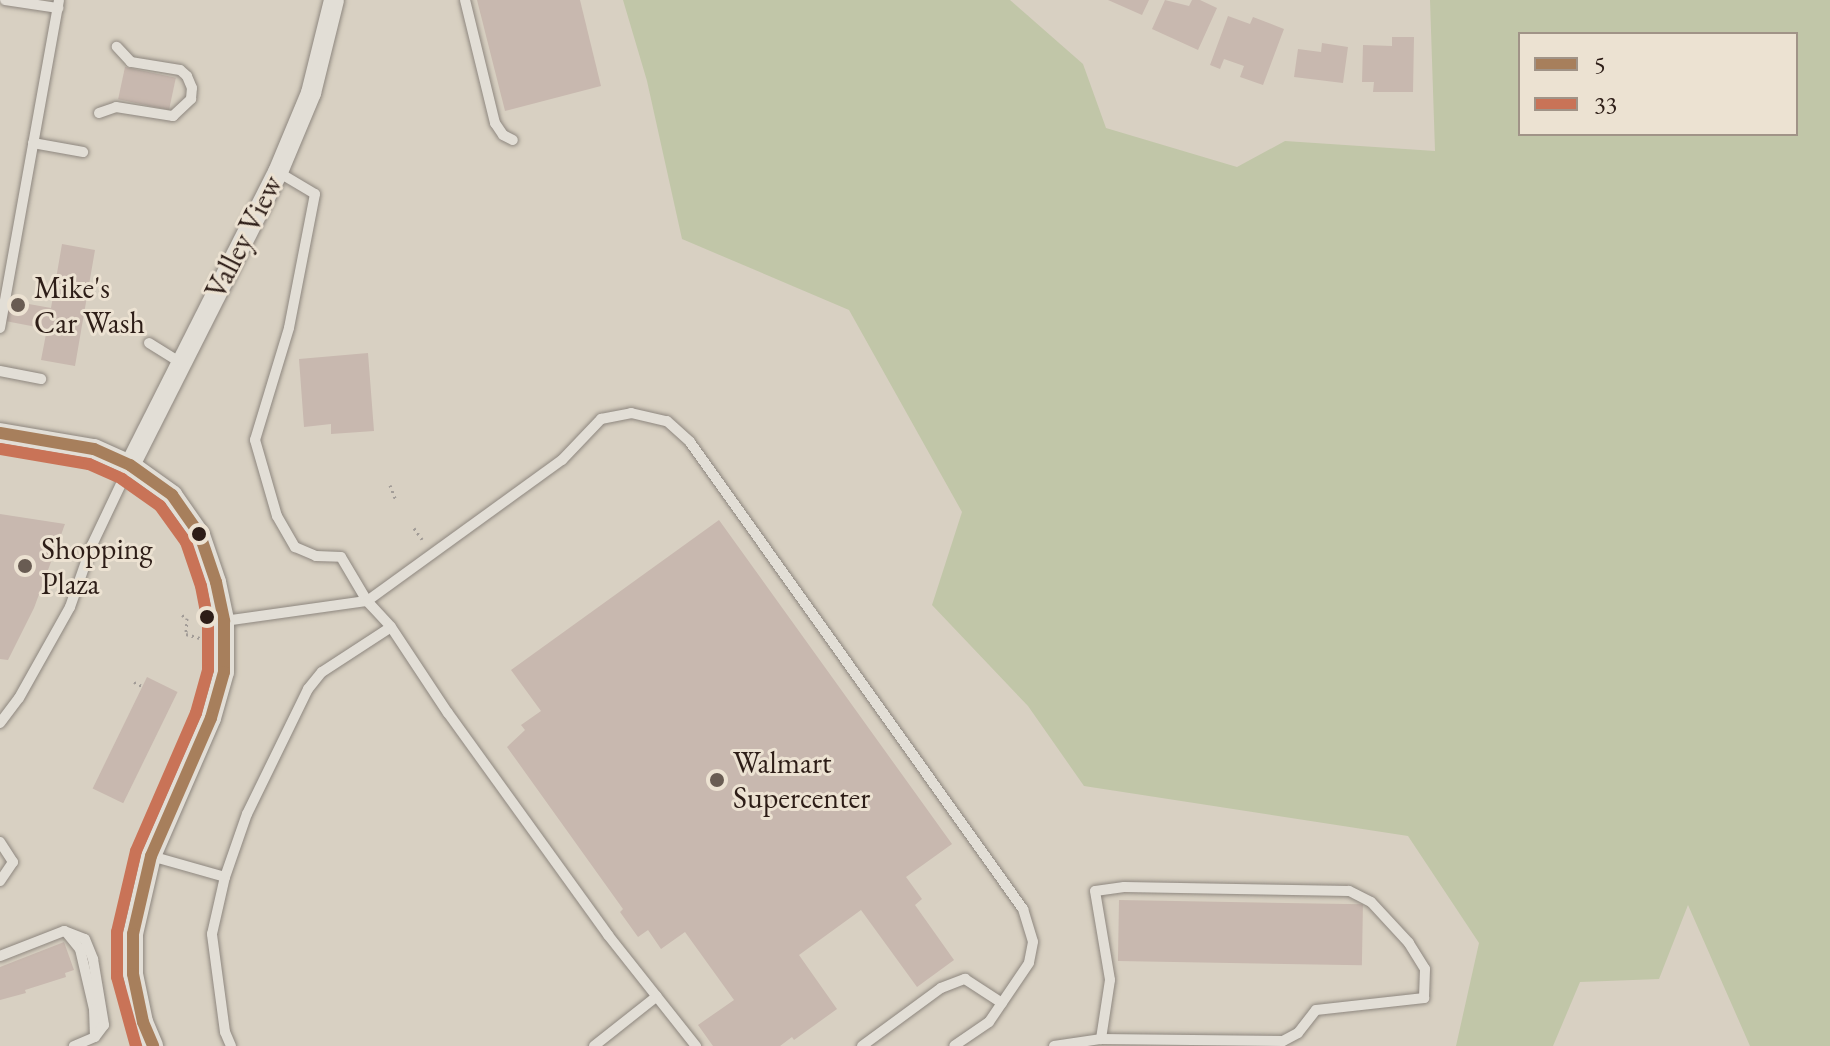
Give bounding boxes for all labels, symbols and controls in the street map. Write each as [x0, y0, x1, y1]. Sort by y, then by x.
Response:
legend [1518, 32, 1798, 136]
text: 5 [1594, 49, 1606, 80]
text: 33 [1594, 89, 1617, 120]
street label: Valley View [198, 169, 290, 305]
place label: Mike's Car Wash [34, 270, 145, 340]
marker: Mike's Car Wash [9, 296, 27, 314]
unlabelled marker [191, 526, 207, 542]
place label: Shopping Plaza [41, 531, 153, 602]
marker: Shopping Plaza [16, 557, 34, 575]
unlabelled marker [199, 609, 215, 625]
place label: Walmart Supercenter [733, 745, 870, 816]
marker: Walmart Supercenter [708, 771, 726, 789]

